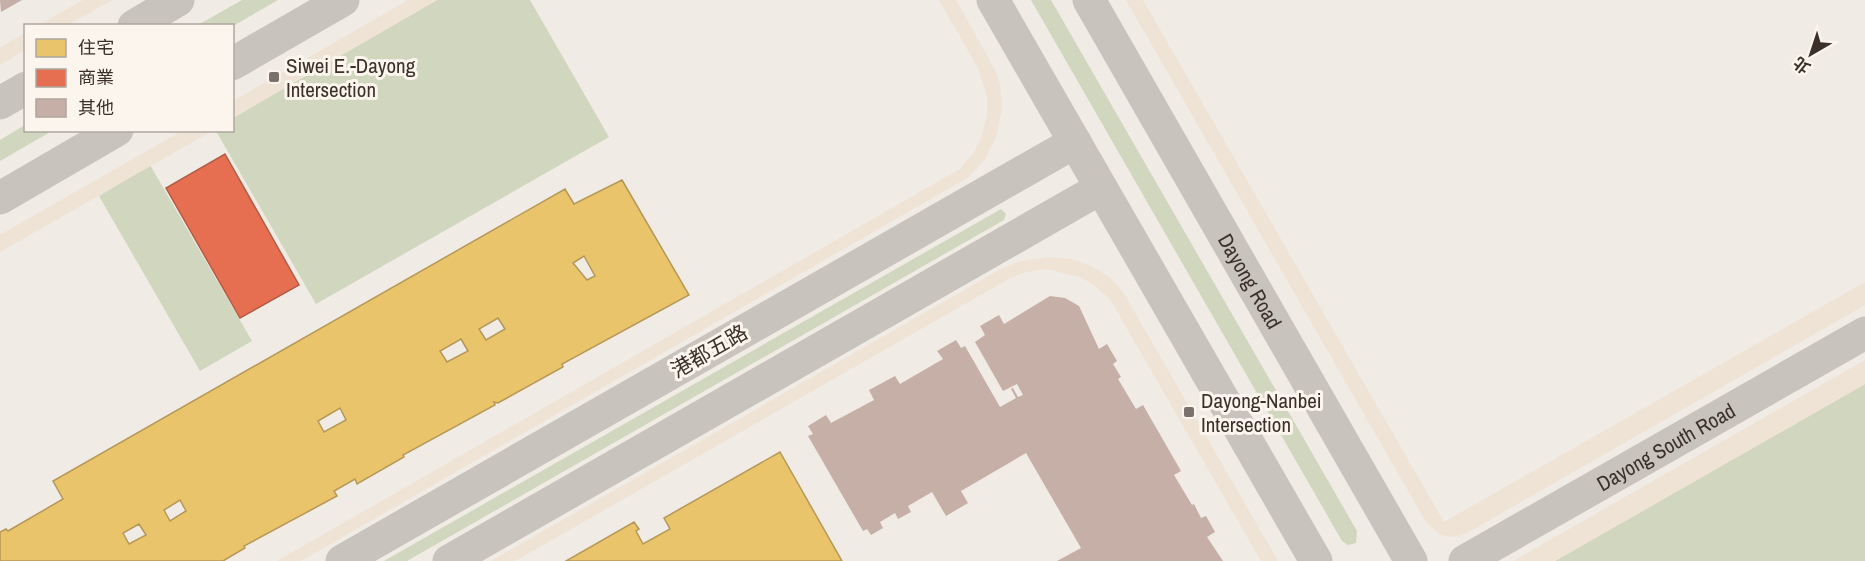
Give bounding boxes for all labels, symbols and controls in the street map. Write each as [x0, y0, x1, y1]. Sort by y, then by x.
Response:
legend [24, 24, 234, 132]
north arrow [1781, 24, 1841, 84]
text: 住宅 [78, 35, 114, 60]
place label: Siwei E.-Dayong Intersection [286, 51, 416, 104]
text: 北 [1788, 52, 1815, 79]
text: 商業 [78, 65, 114, 90]
marker: Siwei E.-Dayong Intersection [267, 70, 281, 84]
text: 其他 [78, 95, 114, 120]
street label: Dayong Road [1211, 228, 1289, 334]
street label: 港都五路 [665, 317, 753, 385]
place label: Dayong-Nanbei Intersection [1201, 386, 1322, 439]
street label: Dayong South Road [1591, 396, 1740, 498]
marker: Dayong-Nanbei Intersection [1182, 405, 1196, 419]

